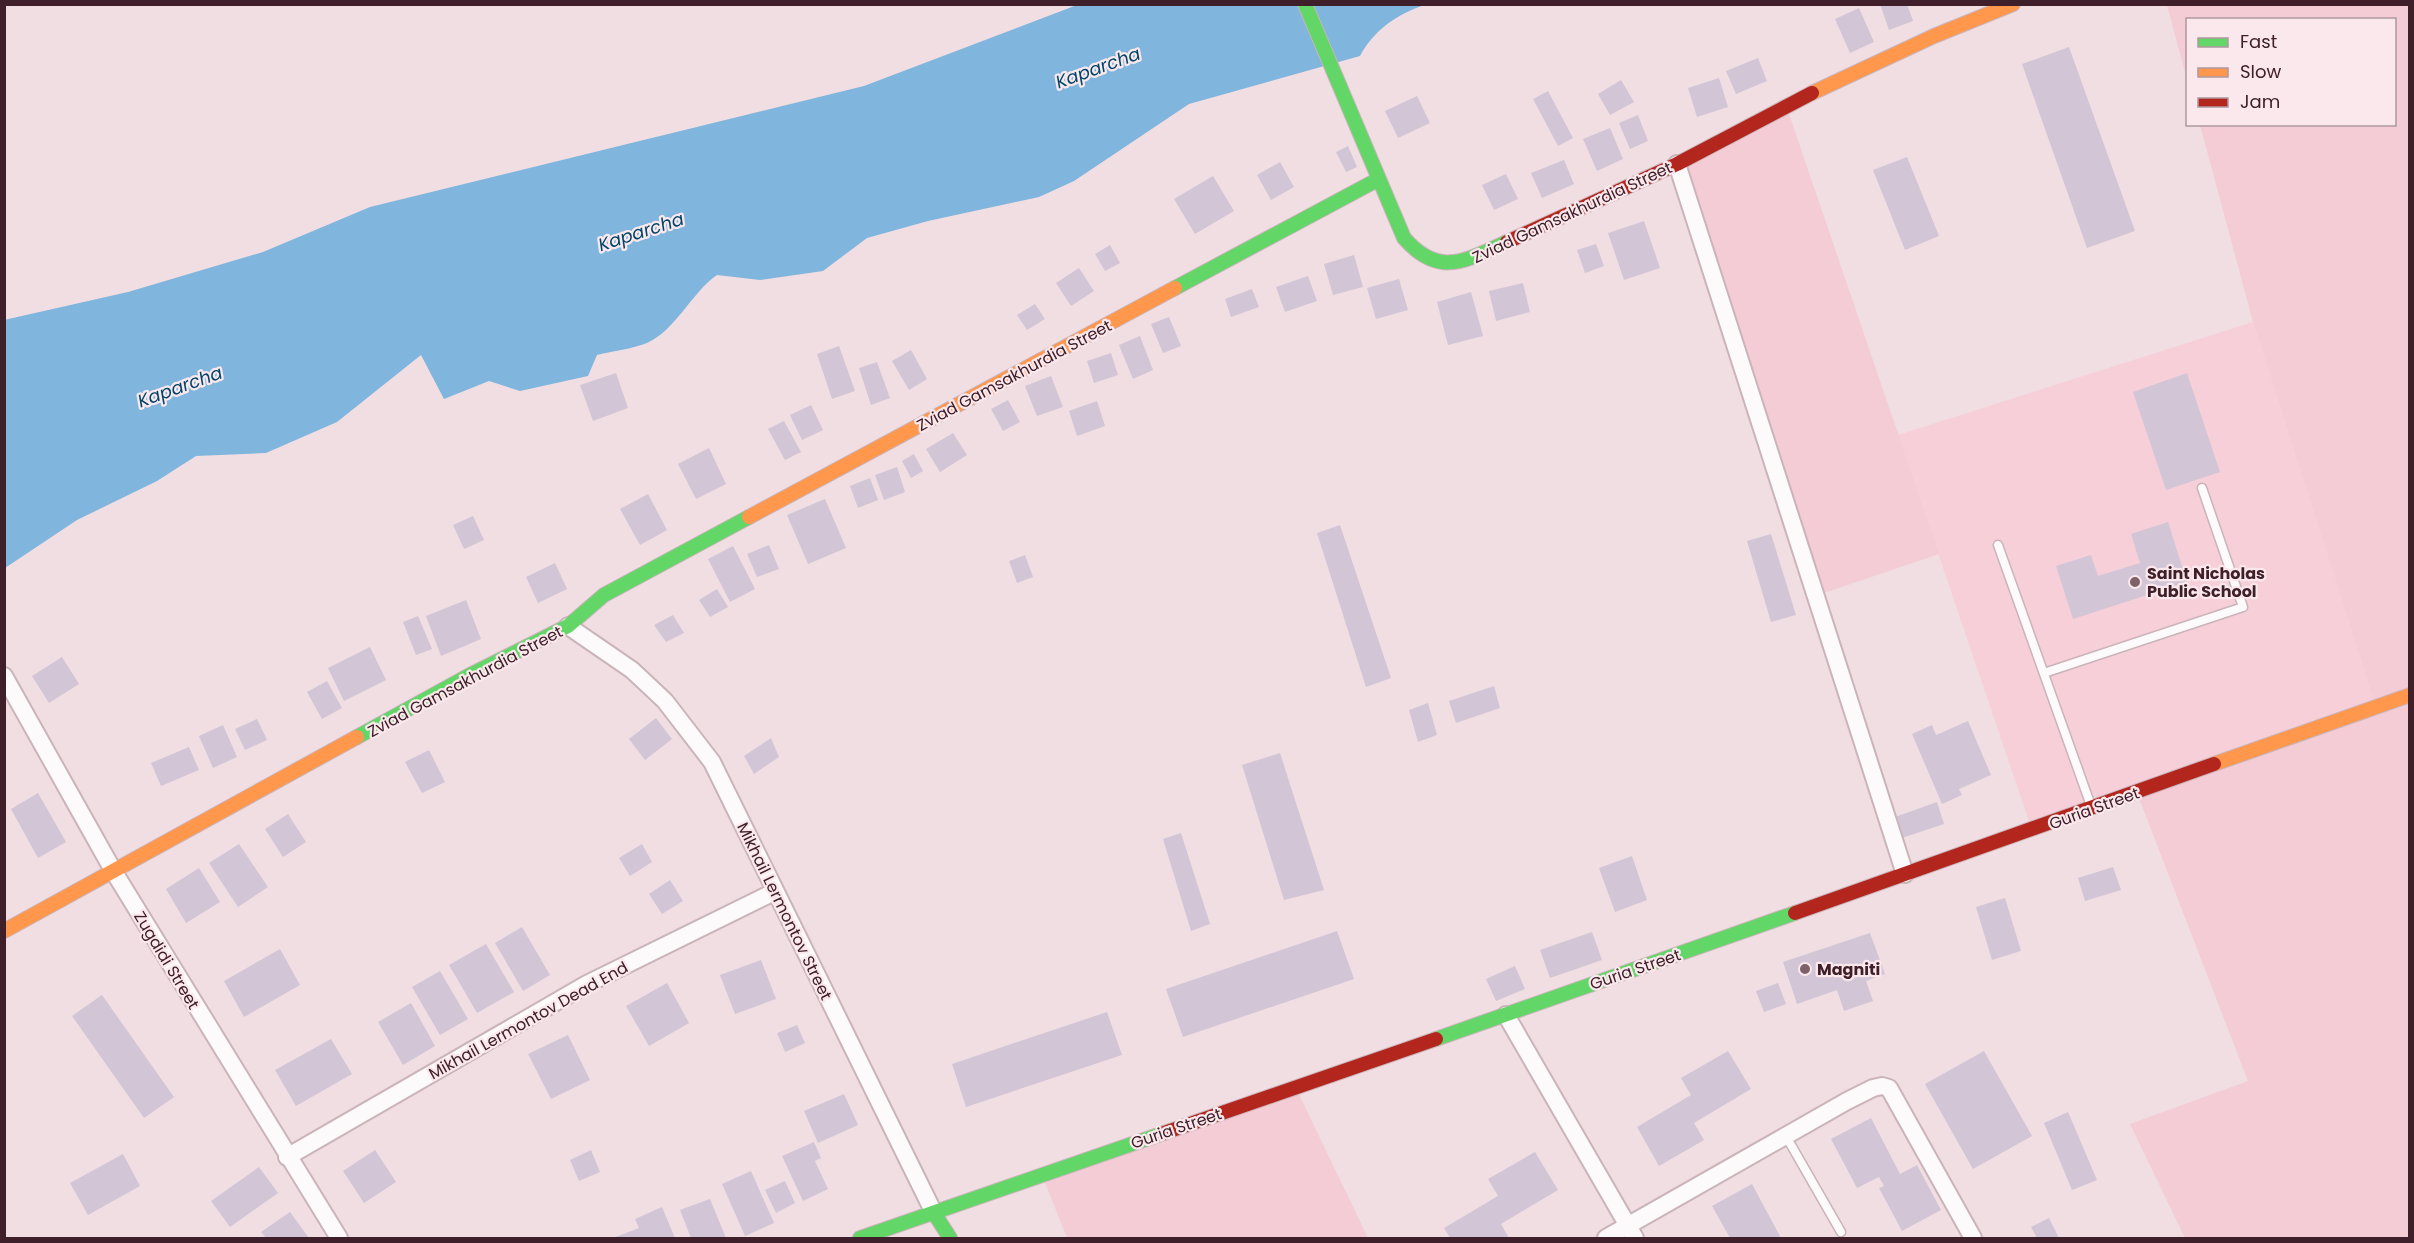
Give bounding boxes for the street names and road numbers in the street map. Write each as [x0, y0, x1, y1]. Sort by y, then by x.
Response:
street label: Zviad Gamsakhurdia Street [1469, 156, 1676, 269]
street label: Zviad Gamsakhurdia Street [913, 314, 1116, 437]
street label: Zviad Gamsakhurdia Street [364, 620, 567, 743]
street label: Guria Street [2046, 781, 2143, 835]
street label: Mikhail Lermontov Street [731, 819, 838, 1004]
street label: Zugdidi Street [128, 907, 205, 1014]
street label: Guria Street [1587, 943, 1684, 996]
street label: Mikhail Lermontov Dead End [424, 956, 632, 1085]
street label: Guria Street [1128, 1102, 1225, 1155]

